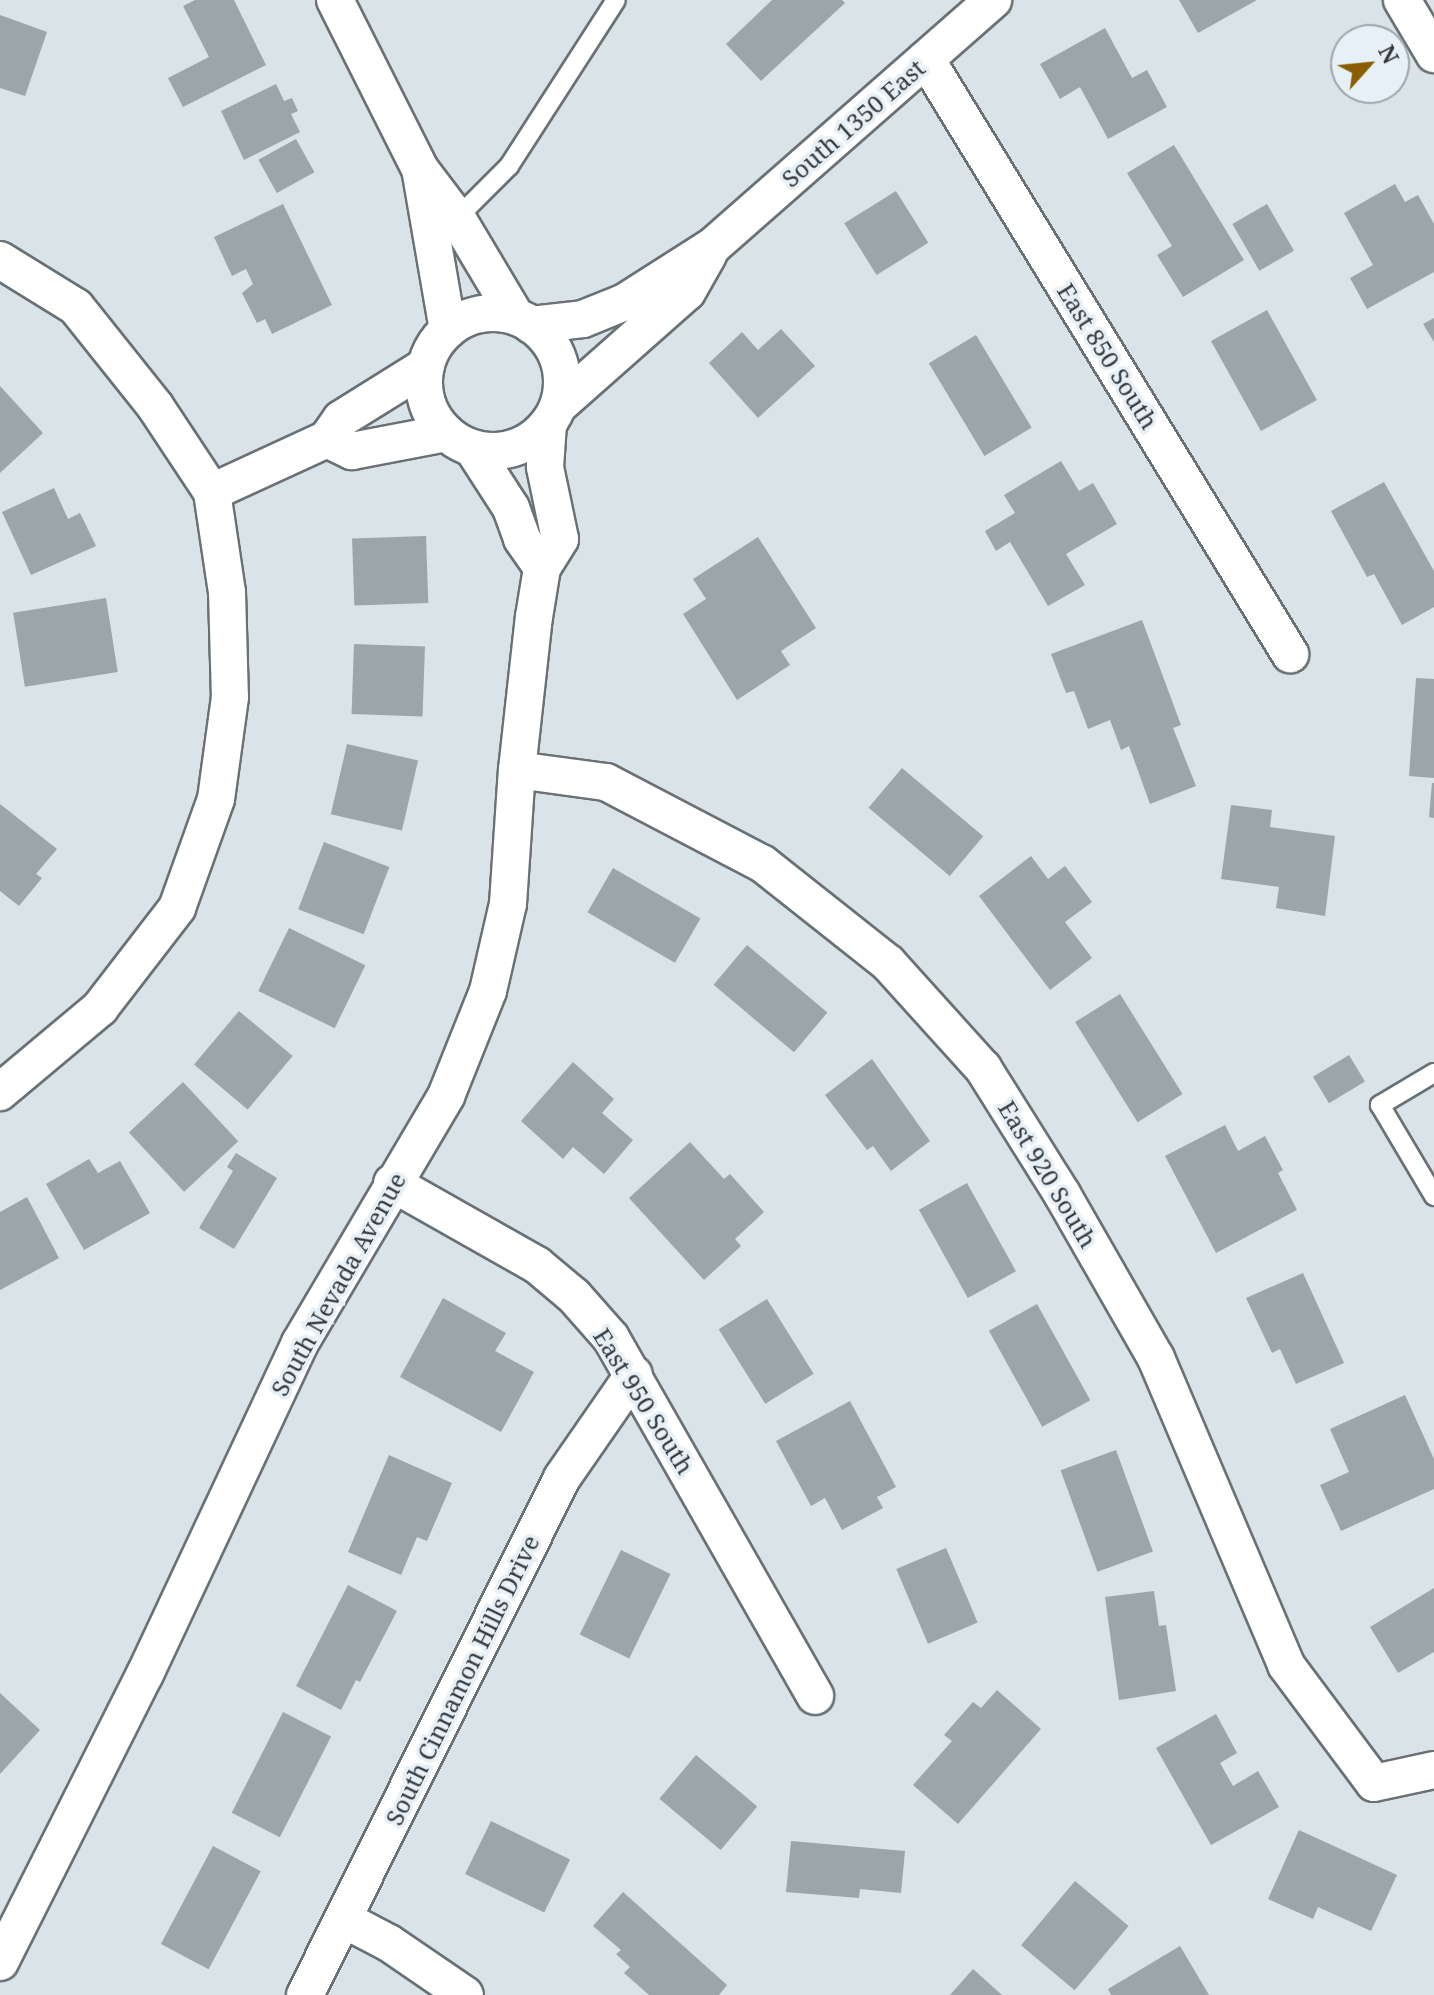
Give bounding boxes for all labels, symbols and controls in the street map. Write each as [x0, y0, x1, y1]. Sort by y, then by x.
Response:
north arrow [1330, 24, 1410, 104]
text: N [1372, 39, 1407, 69]
street label: South 1350 East [776, 53, 930, 193]
street label: East 850 South [1052, 278, 1164, 434]
street label: East 920 South [993, 1095, 1103, 1253]
street label: South Nevada Avenue [265, 1167, 411, 1401]
street label: East 950 South [588, 1323, 700, 1479]
street label: South Cinnamon Hills Drive [379, 1530, 545, 1830]

